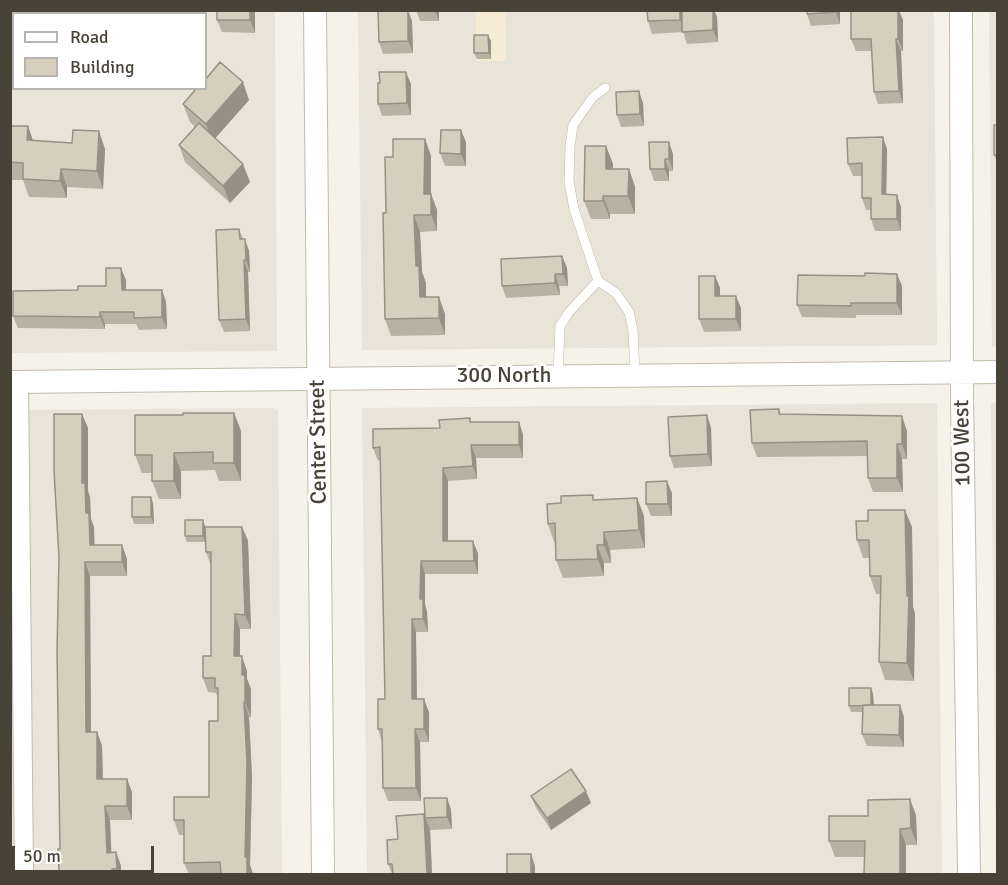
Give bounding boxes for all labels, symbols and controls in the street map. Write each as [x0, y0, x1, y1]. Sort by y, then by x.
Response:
legend [12, 12, 207, 90]
text: Road [70, 26, 109, 48]
text: Building [70, 56, 134, 78]
street label: 300 North [456, 363, 552, 389]
street label: Center Street [305, 379, 333, 505]
street label: 100 West [949, 399, 977, 487]
scale bar [15, 834, 158, 872]
text: 50 m [23, 845, 61, 867]

